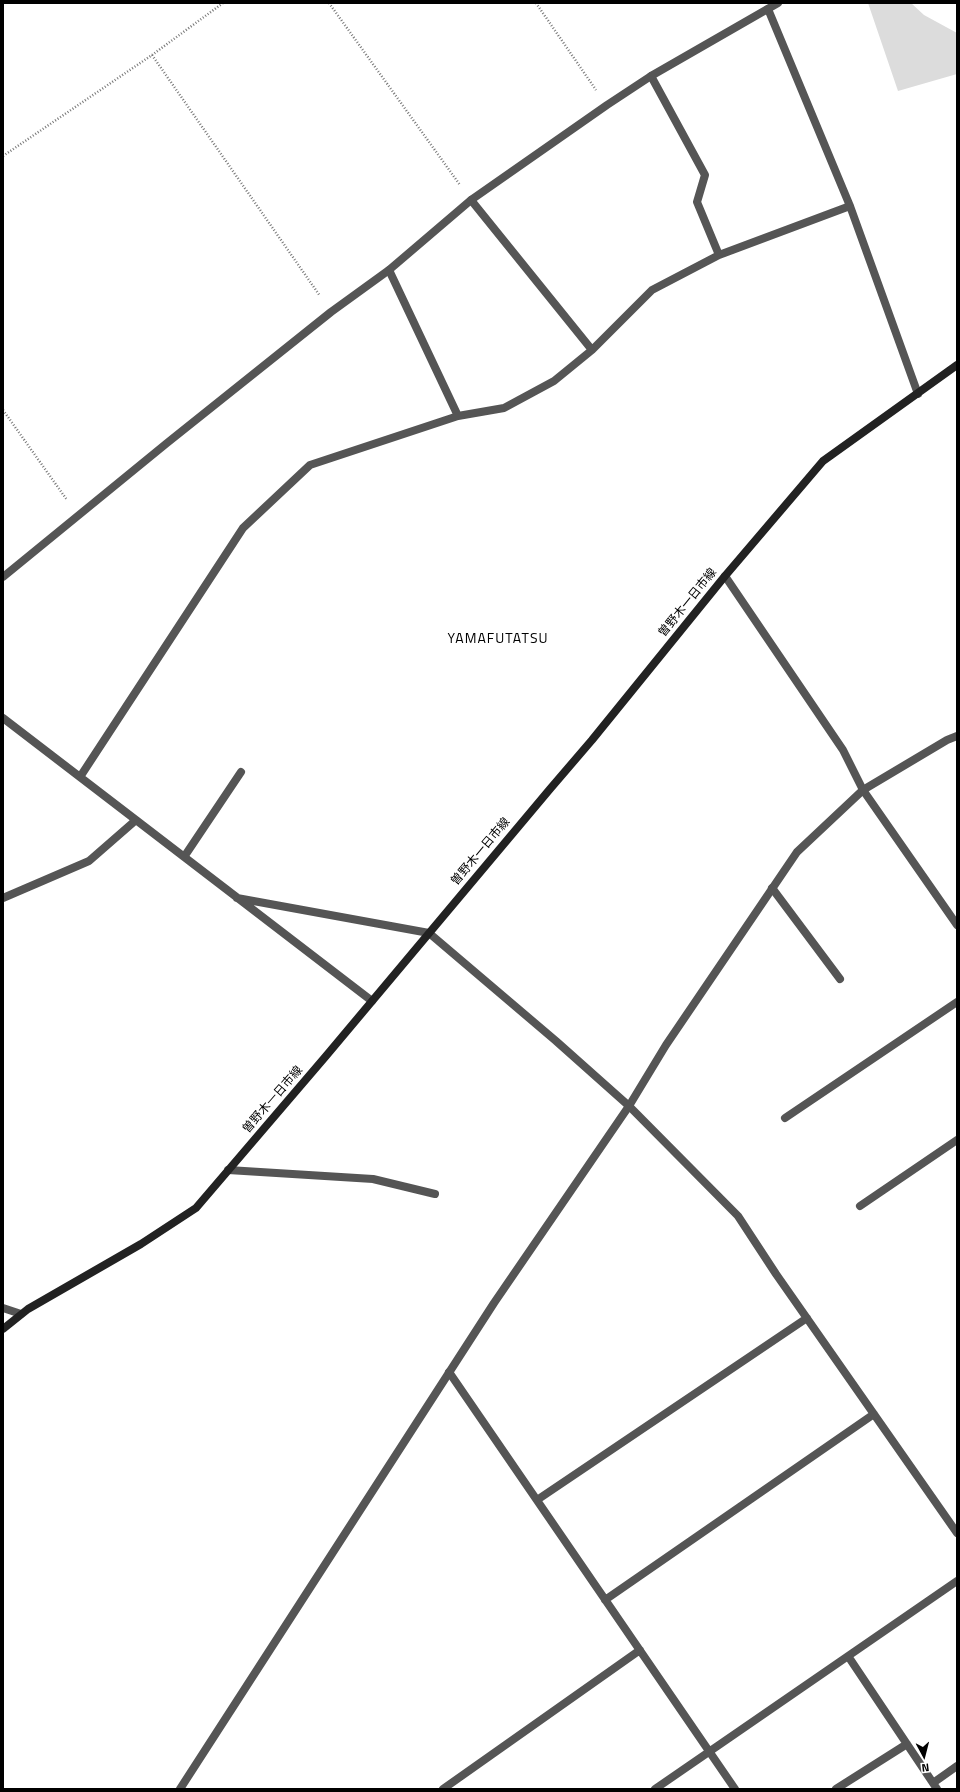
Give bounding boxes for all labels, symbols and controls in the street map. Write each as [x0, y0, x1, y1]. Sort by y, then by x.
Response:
street label: 曽野木一日市線 [656, 566, 720, 640]
district label: YAMAFUTATSU [447, 632, 549, 648]
street label: 曽野木一日市線 [448, 815, 514, 889]
street label: 曽野木一日市線 [240, 1064, 306, 1136]
north arrow [904, 1736, 944, 1776]
text: N [921, 1760, 930, 1776]

